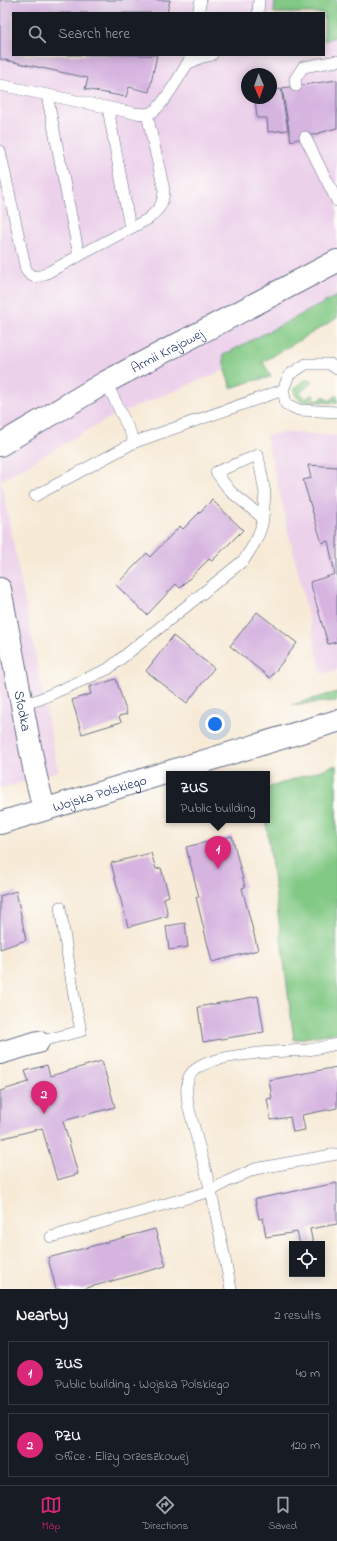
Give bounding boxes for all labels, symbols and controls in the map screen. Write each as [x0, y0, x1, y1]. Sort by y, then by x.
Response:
search box [12, 12, 325, 56]
icon: search [26, 23, 48, 45]
text: Search here [58, 23, 130, 45]
north arrow [241, 68, 277, 104]
street label: Armii Krajowej [127, 323, 209, 379]
street label: Słodka [8, 689, 36, 733]
your location [205, 714, 225, 734]
street label: Wojska Polskiego [50, 770, 150, 818]
popup [166, 771, 270, 823]
text: ZUS [181, 777, 208, 799]
text: Public building [181, 799, 255, 818]
pin: 1 [205, 836, 231, 869]
pin: 2 [31, 1081, 57, 1114]
map controls [289, 1241, 325, 1277]
button: locate [289, 1241, 325, 1277]
text: Nearby [16, 1303, 68, 1328]
text: 2 results [274, 1306, 321, 1325]
text: ZUS [55, 1353, 83, 1375]
text: 1 [28, 1364, 32, 1383]
text: 40 m [296, 1364, 320, 1383]
text: Public building · Wojska Polskiego [55, 1375, 229, 1394]
text: PZU [55, 1425, 81, 1447]
text: 2 [27, 1436, 33, 1455]
text: 120 m [290, 1436, 320, 1455]
text: Office · Elizy Orzeszkowej [55, 1447, 188, 1466]
tab: Map [40, 1494, 62, 1534]
tab: Directions [142, 1494, 188, 1534]
tab: Saved [268, 1494, 297, 1534]

